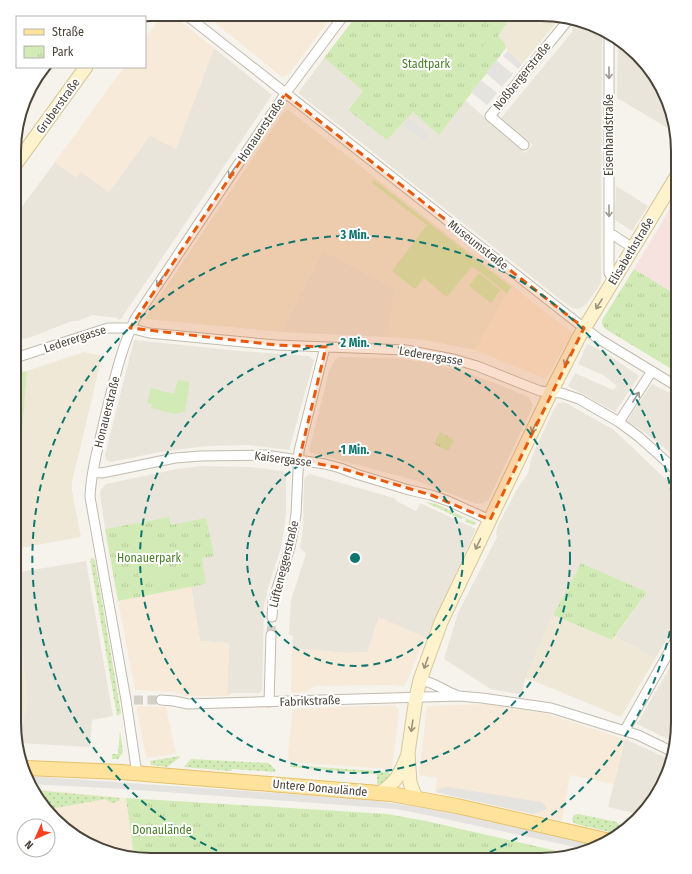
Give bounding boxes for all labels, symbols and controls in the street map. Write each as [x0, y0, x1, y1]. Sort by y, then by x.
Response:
legend [16, 16, 146, 68]
text: Straße [52, 25, 84, 39]
street label: Noßbergerstraße [490, 39, 554, 113]
text: Park [52, 45, 74, 59]
park label: Stadtpark [402, 57, 450, 71]
one-way arrow [605, 66, 613, 79]
street label: Gruberstraße [33, 76, 83, 136]
street label: Eisenhandstraße [602, 94, 616, 176]
street label: Honauerstraße [235, 96, 287, 164]
one-way arrow [228, 167, 236, 178]
one-way arrow [605, 204, 613, 217]
street label: Elisabethstraße [605, 215, 657, 287]
street label: Museumstraße [445, 217, 511, 273]
text: 3 Min. [340, 228, 370, 242]
one-way arrow [156, 275, 164, 286]
one-way arrow [595, 298, 603, 309]
street label: Lederergasse [42, 322, 108, 356]
text: 2 Min. [340, 336, 370, 350]
street label: Lederergasse [398, 344, 464, 368]
one-way arrow [563, 354, 571, 366]
street label: Honauerstraße [91, 375, 123, 449]
one-way arrow [632, 392, 640, 403]
one-way arrow [530, 421, 537, 433]
text: 1 Min. [341, 443, 369, 457]
street label: Kaisergasse [254, 449, 312, 469]
street label: Lüfteneggerstraße [266, 519, 302, 609]
one-way arrow [474, 538, 481, 550]
park label: Honauerpark [117, 551, 181, 565]
centre of rings [348, 551, 362, 565]
one-way arrow [422, 656, 429, 669]
street label: Fabrikstraße [279, 693, 341, 709]
one-way arrow [408, 719, 416, 732]
street label: Untere Donaulände [272, 777, 368, 799]
north arrow [16, 818, 56, 858]
park label: Donaulände [132, 823, 192, 837]
text: N [22, 838, 36, 852]

